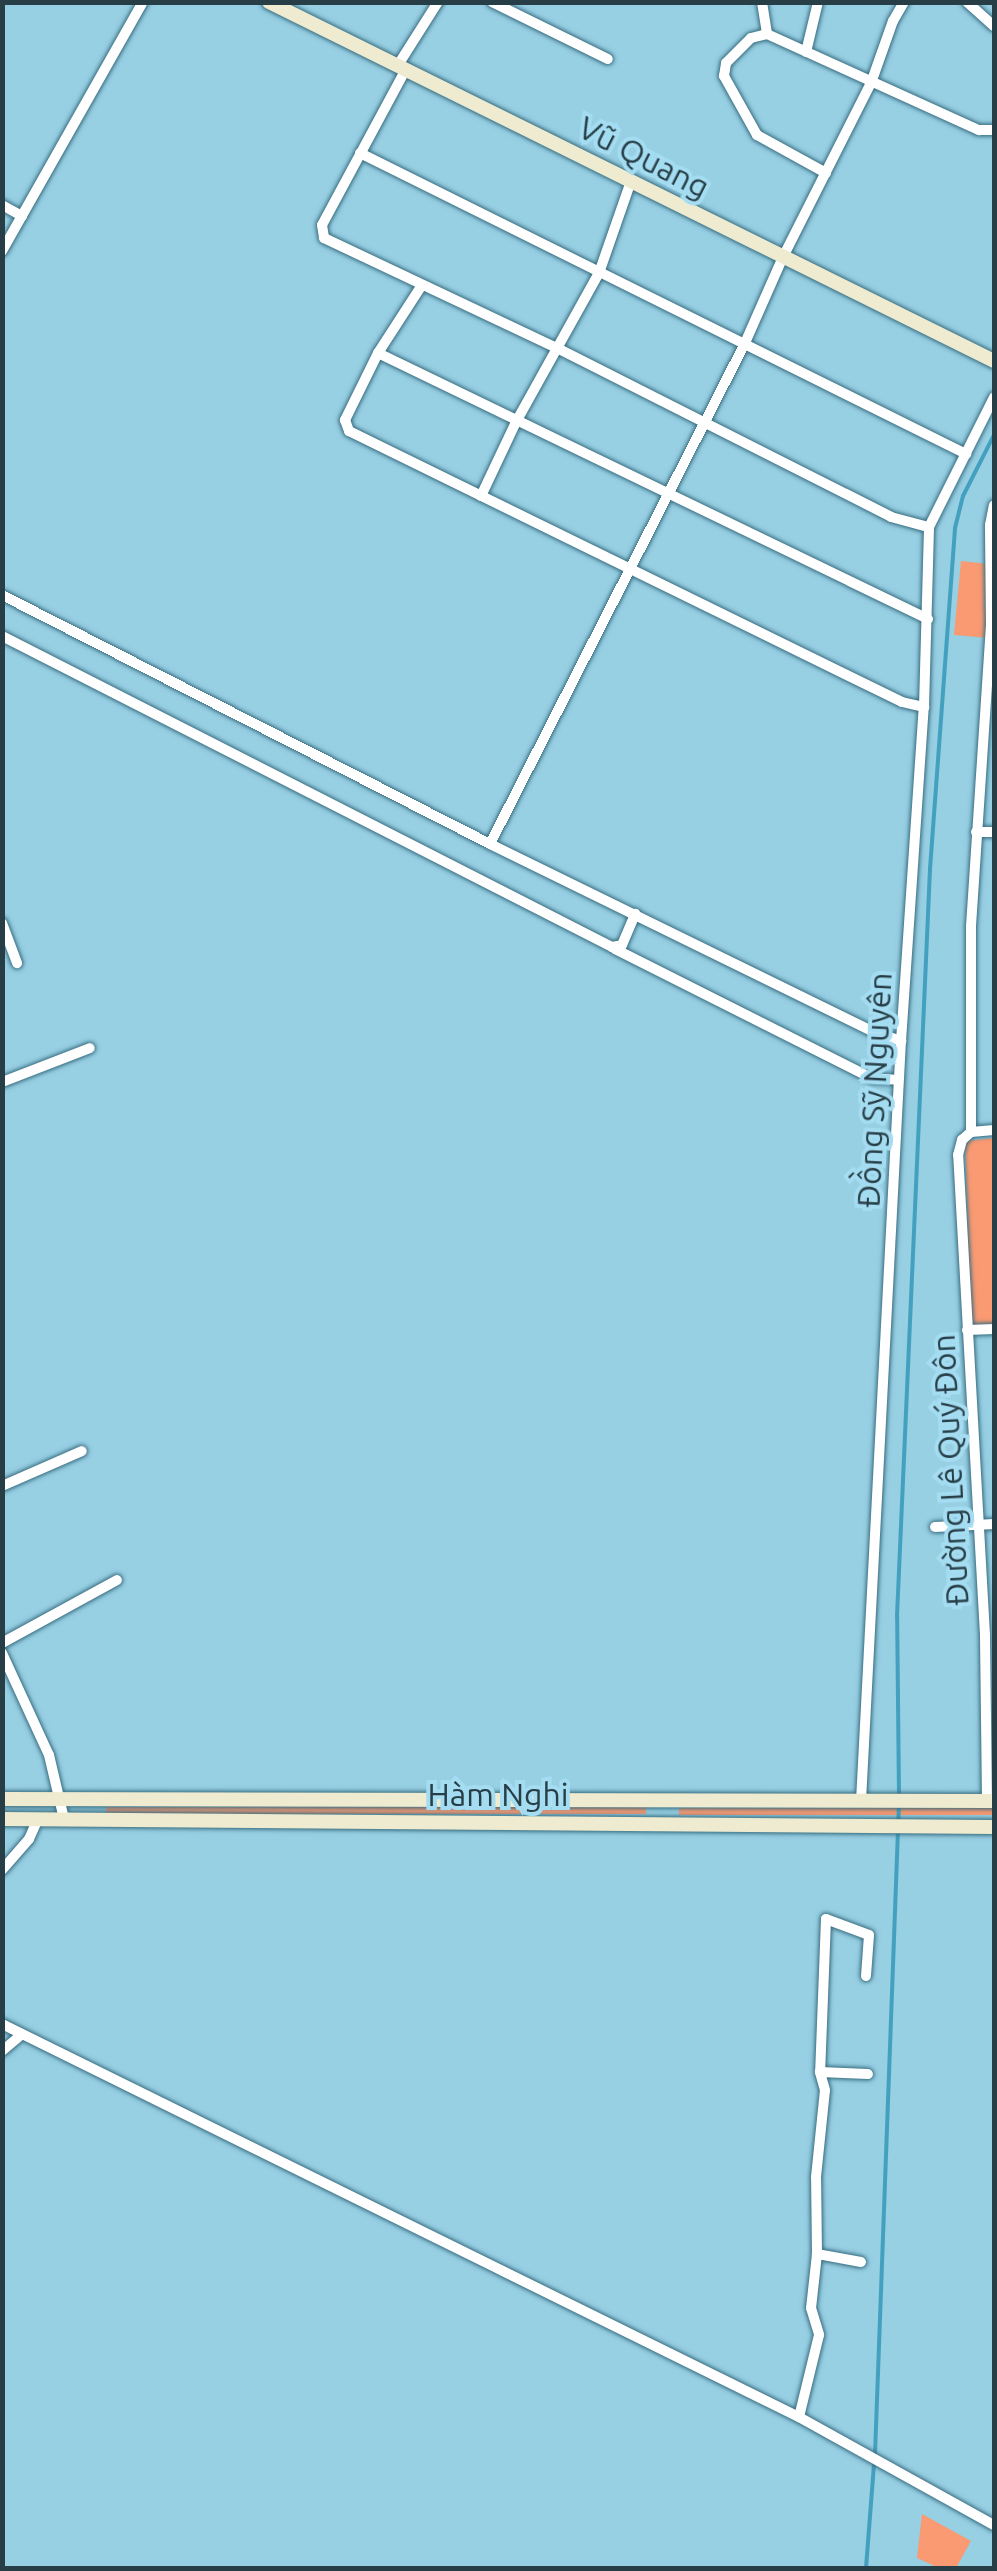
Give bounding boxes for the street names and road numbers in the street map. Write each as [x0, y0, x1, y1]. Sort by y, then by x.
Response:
street label: Vũ Quang [572, 108, 716, 206]
street label: Đồng Sỹ Nguyên [849, 971, 899, 1209]
street label: Đường Lê Quý Đôn [924, 1333, 976, 1607]
street label: Hàm Nghi [428, 1775, 568, 1813]

